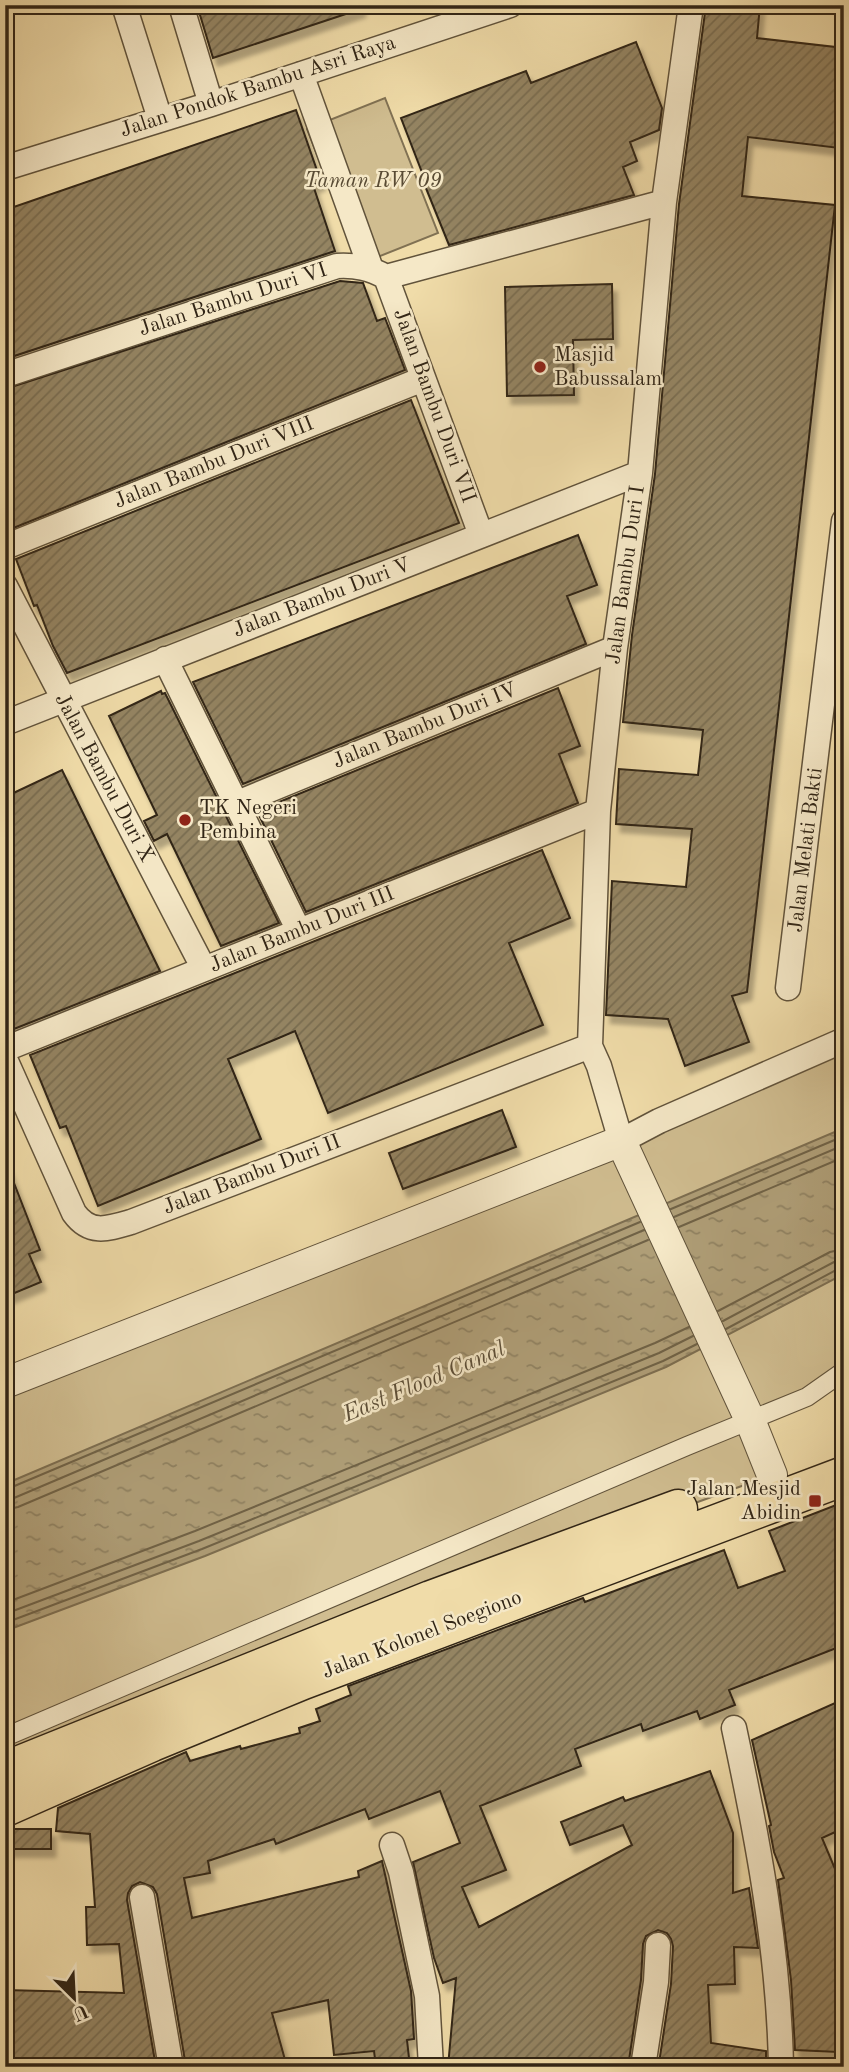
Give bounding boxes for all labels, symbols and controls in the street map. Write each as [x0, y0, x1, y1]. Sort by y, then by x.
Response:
street label: Jalan Pondok Bambu Asri Raya [117, 32, 399, 142]
park label: Taman RW 09 [304, 171, 442, 192]
street label: Jalan Bambu Duri VI [136, 260, 330, 340]
street label: Jalan Bambu Duri VII [389, 306, 479, 506]
place label: Masjid Babussalam [554, 345, 662, 390]
marker: Masjid Babussalam [532, 359, 548, 375]
street label: Jalan Bambu Duri VIII [111, 413, 317, 513]
street label: Jalan Bambu Duri I [603, 484, 649, 666]
street label: Jalan Bambu Duri V [230, 554, 414, 642]
street label: Jalan Bambu Duri IV [330, 679, 520, 773]
street label: Jalan Bambu Duri X [51, 690, 157, 866]
street label: Jalan Melati Bakti [785, 766, 827, 934]
place label: TK Negeri Pembina [199, 798, 297, 843]
marker: TK Negeri Pembina [177, 812, 193, 828]
street label: Jalan Bambu Duri III [207, 883, 397, 977]
street label: Jalan Bambu Duri II [160, 1131, 344, 1219]
water label: East Flood Canal [339, 1337, 509, 1427]
place label: Jalan Mesjid Abidin [686, 1479, 801, 1524]
marker: Jalan Mesjid Abidin [807, 1493, 823, 1509]
street label: Jalan Kolonel Soegiono [319, 1587, 525, 1683]
north arrow [38, 1964, 108, 2034]
text: U [69, 1999, 91, 2023]

